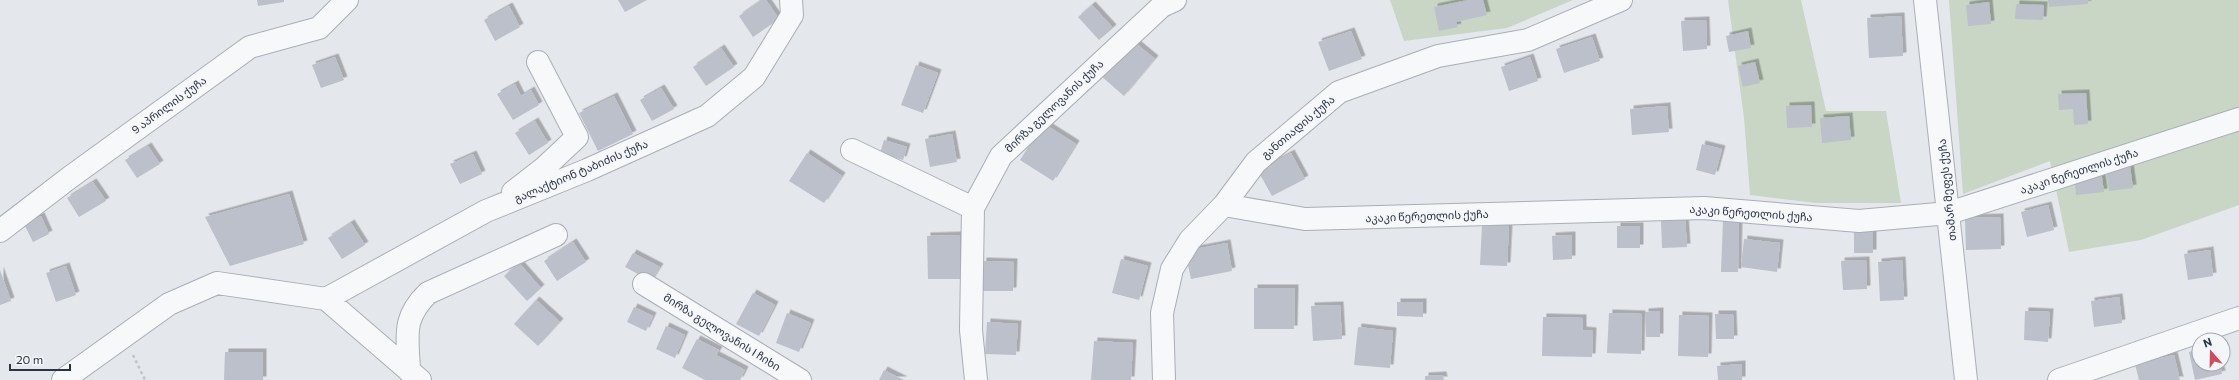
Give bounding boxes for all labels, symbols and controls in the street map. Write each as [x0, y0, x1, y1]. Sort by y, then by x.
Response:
street label: მირზა გელოვანის ქუჩა [1002, 57, 1106, 155]
street label: 9 აპრილის ქუჩა [129, 73, 209, 137]
street label: განთიადის ქუჩა [1258, 92, 1338, 162]
street label: გალაქტიონ ტაბიძის ქუჩა [512, 136, 650, 206]
street label: თამარ მეფეს ქუჩა [1935, 138, 1959, 242]
street label: აკაკი წერეთლის ქუჩა [2018, 145, 2140, 197]
street label: აკაკი წერეთლის ქუჩა [1689, 202, 1813, 224]
street label: აკაკი წერეთლის ქუჩა [1365, 207, 1489, 225]
street label: მირზა გელოვანის I ჩიხი [661, 290, 783, 374]
north arrow [2191, 332, 2231, 372]
text: N [2201, 335, 2214, 350]
scale bar [10, 346, 70, 372]
text: 20 m [16, 352, 43, 366]

